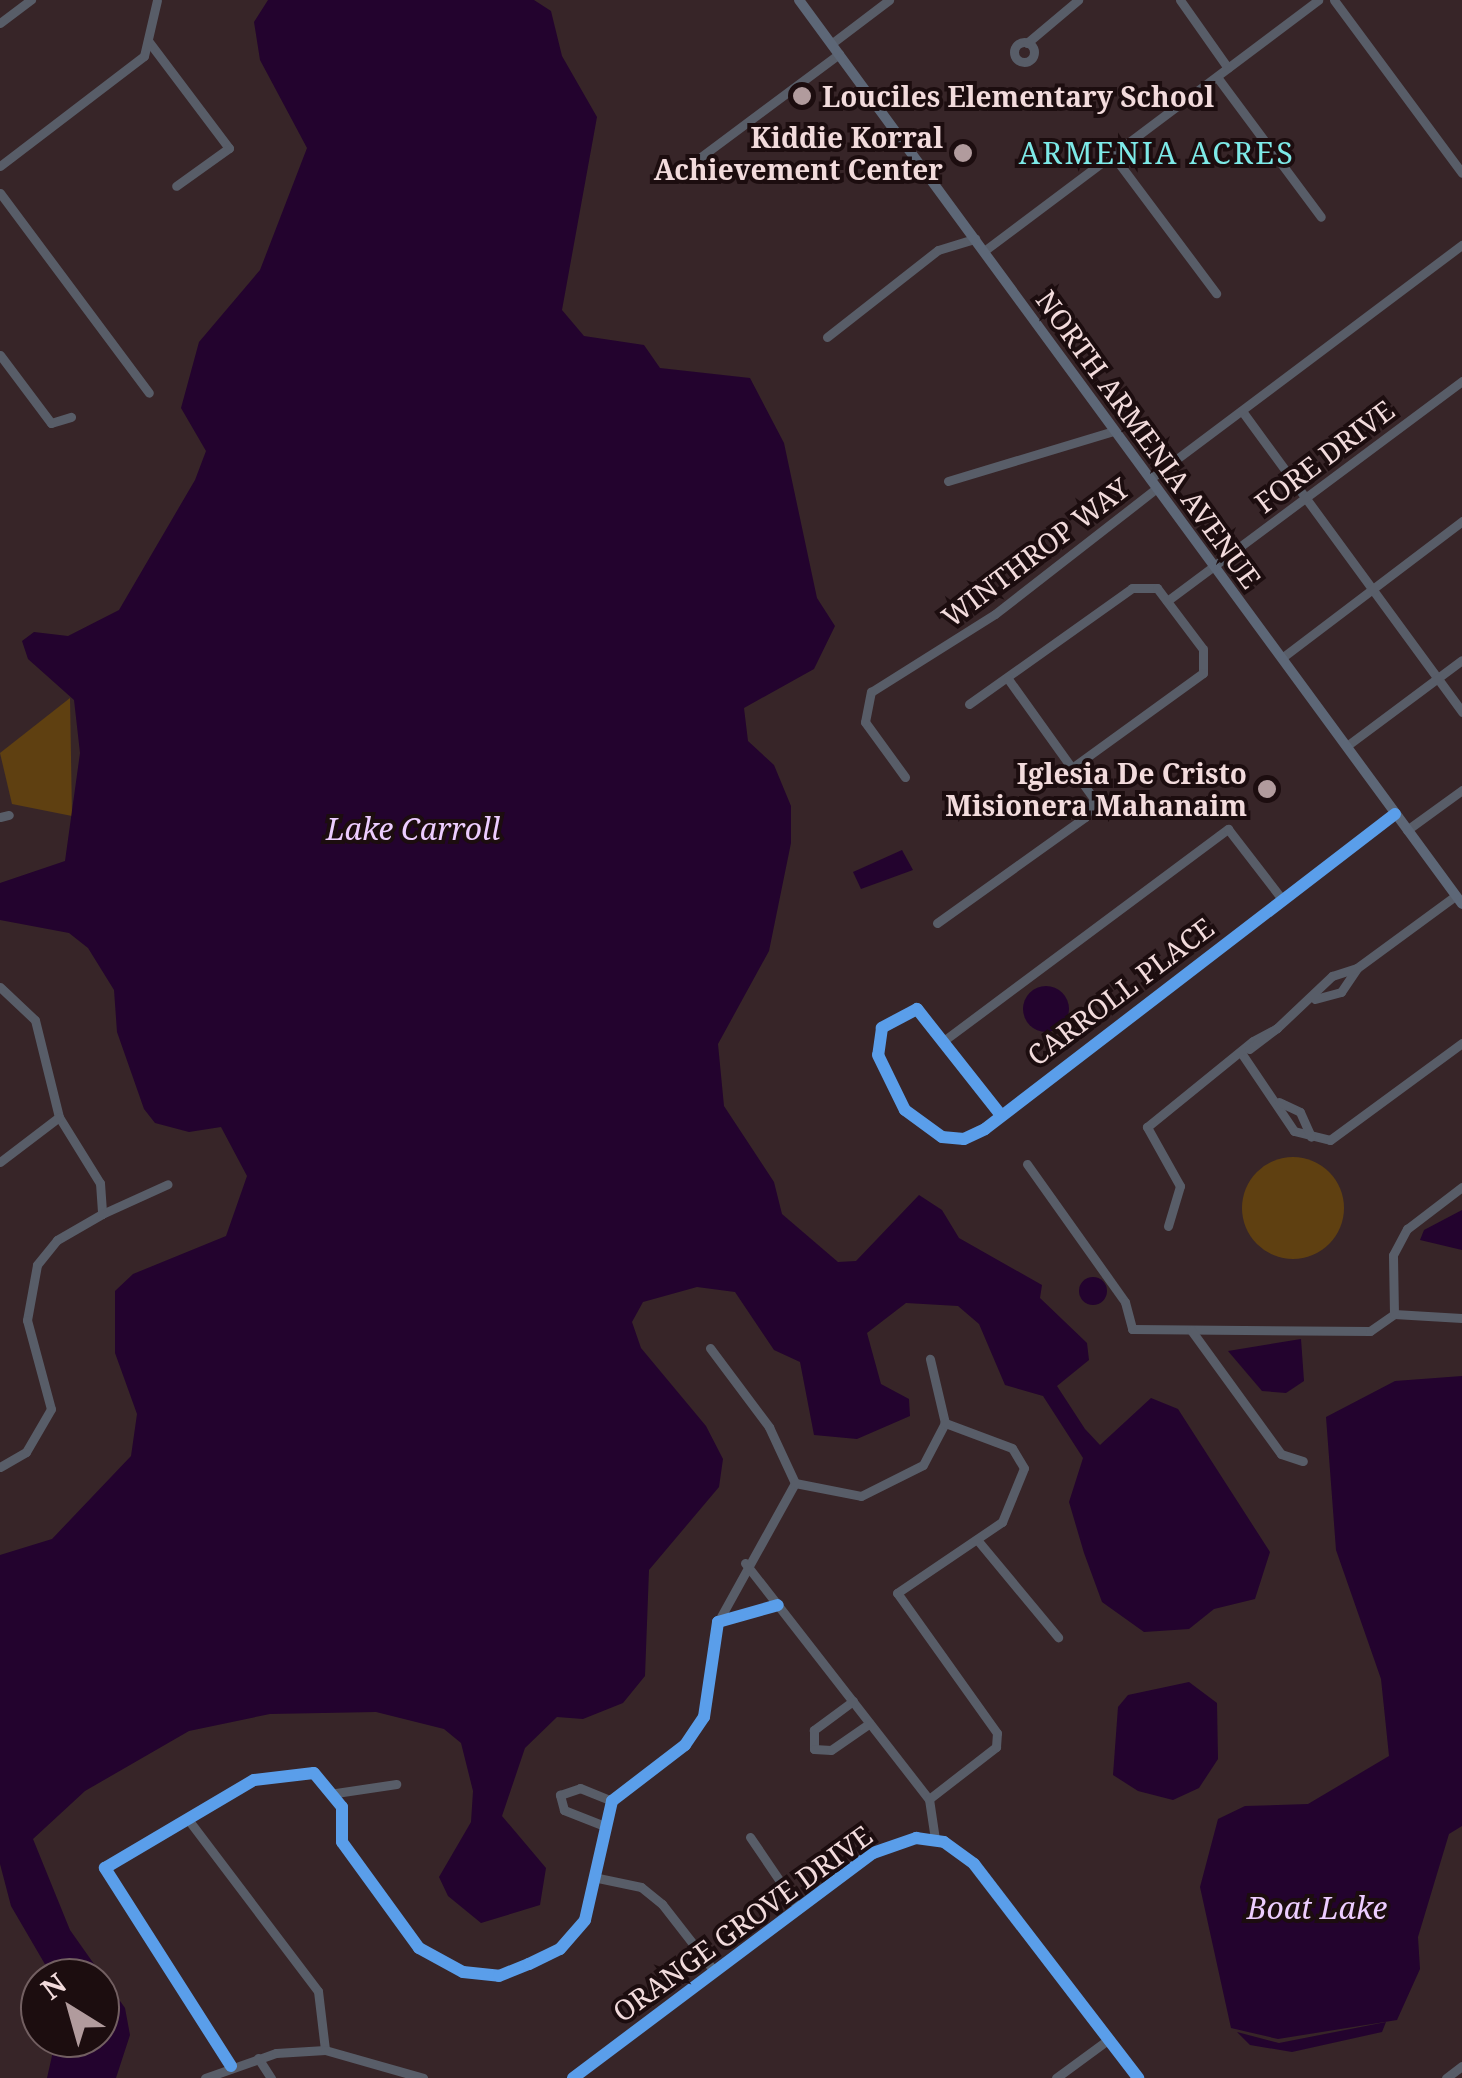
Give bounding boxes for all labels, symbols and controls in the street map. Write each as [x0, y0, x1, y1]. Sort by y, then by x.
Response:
place label: Louciles Elementary School [822, 79, 1214, 113]
marker: Louciles Elementary School [791, 85, 813, 107]
place label: Kiddie Korral Achievement Center [654, 120, 943, 186]
district label: ARMENIA ACRES [1019, 135, 1295, 171]
marker: Kiddie Korral Achievement Center [952, 142, 974, 164]
street label: NORTH ARMENIA AVENUE [1030, 284, 1268, 594]
street label: FORE DRIVE [1248, 393, 1400, 519]
street label: WINTHROP WAY [935, 471, 1135, 633]
place label: Iglesia De Cristo Misionera Mahanaim [945, 756, 1247, 822]
marker: Iglesia De Cristo Misionera Mahanaim [1256, 778, 1278, 800]
water label: Lake Carroll [326, 811, 500, 847]
street label: CARROLL PLACE [1020, 910, 1220, 1072]
street label: ORANGE GROVE DRIVE [606, 1818, 878, 2028]
water label: Boat Lake [1247, 1890, 1387, 1926]
north arrow [20, 1958, 120, 2058]
text: N [33, 1964, 73, 2007]

